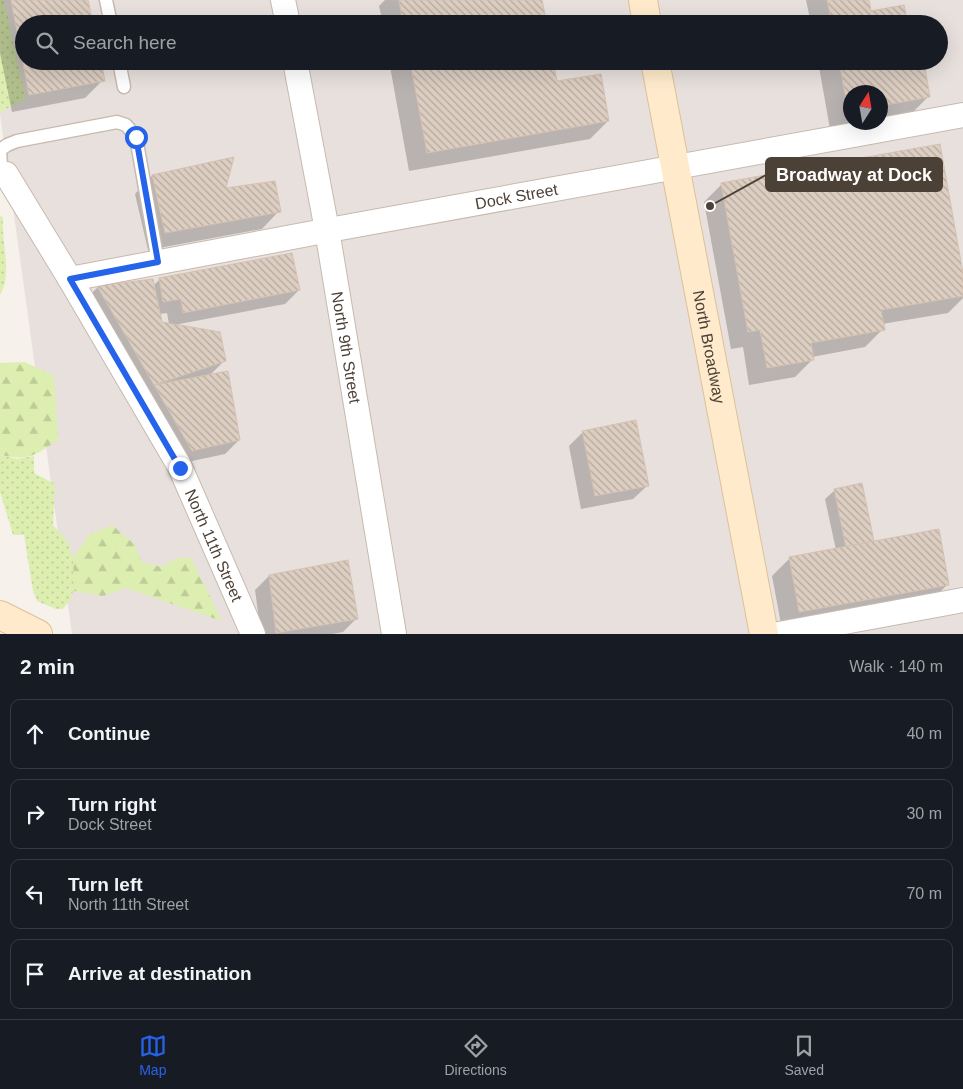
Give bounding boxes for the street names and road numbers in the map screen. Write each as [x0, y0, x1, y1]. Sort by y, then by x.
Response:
street label: Dock Street [474, 180, 560, 212]
street label: North Broadway [690, 289, 728, 405]
street label: North 9th Street [329, 290, 364, 405]
street label: North 11th Street [182, 486, 246, 604]

